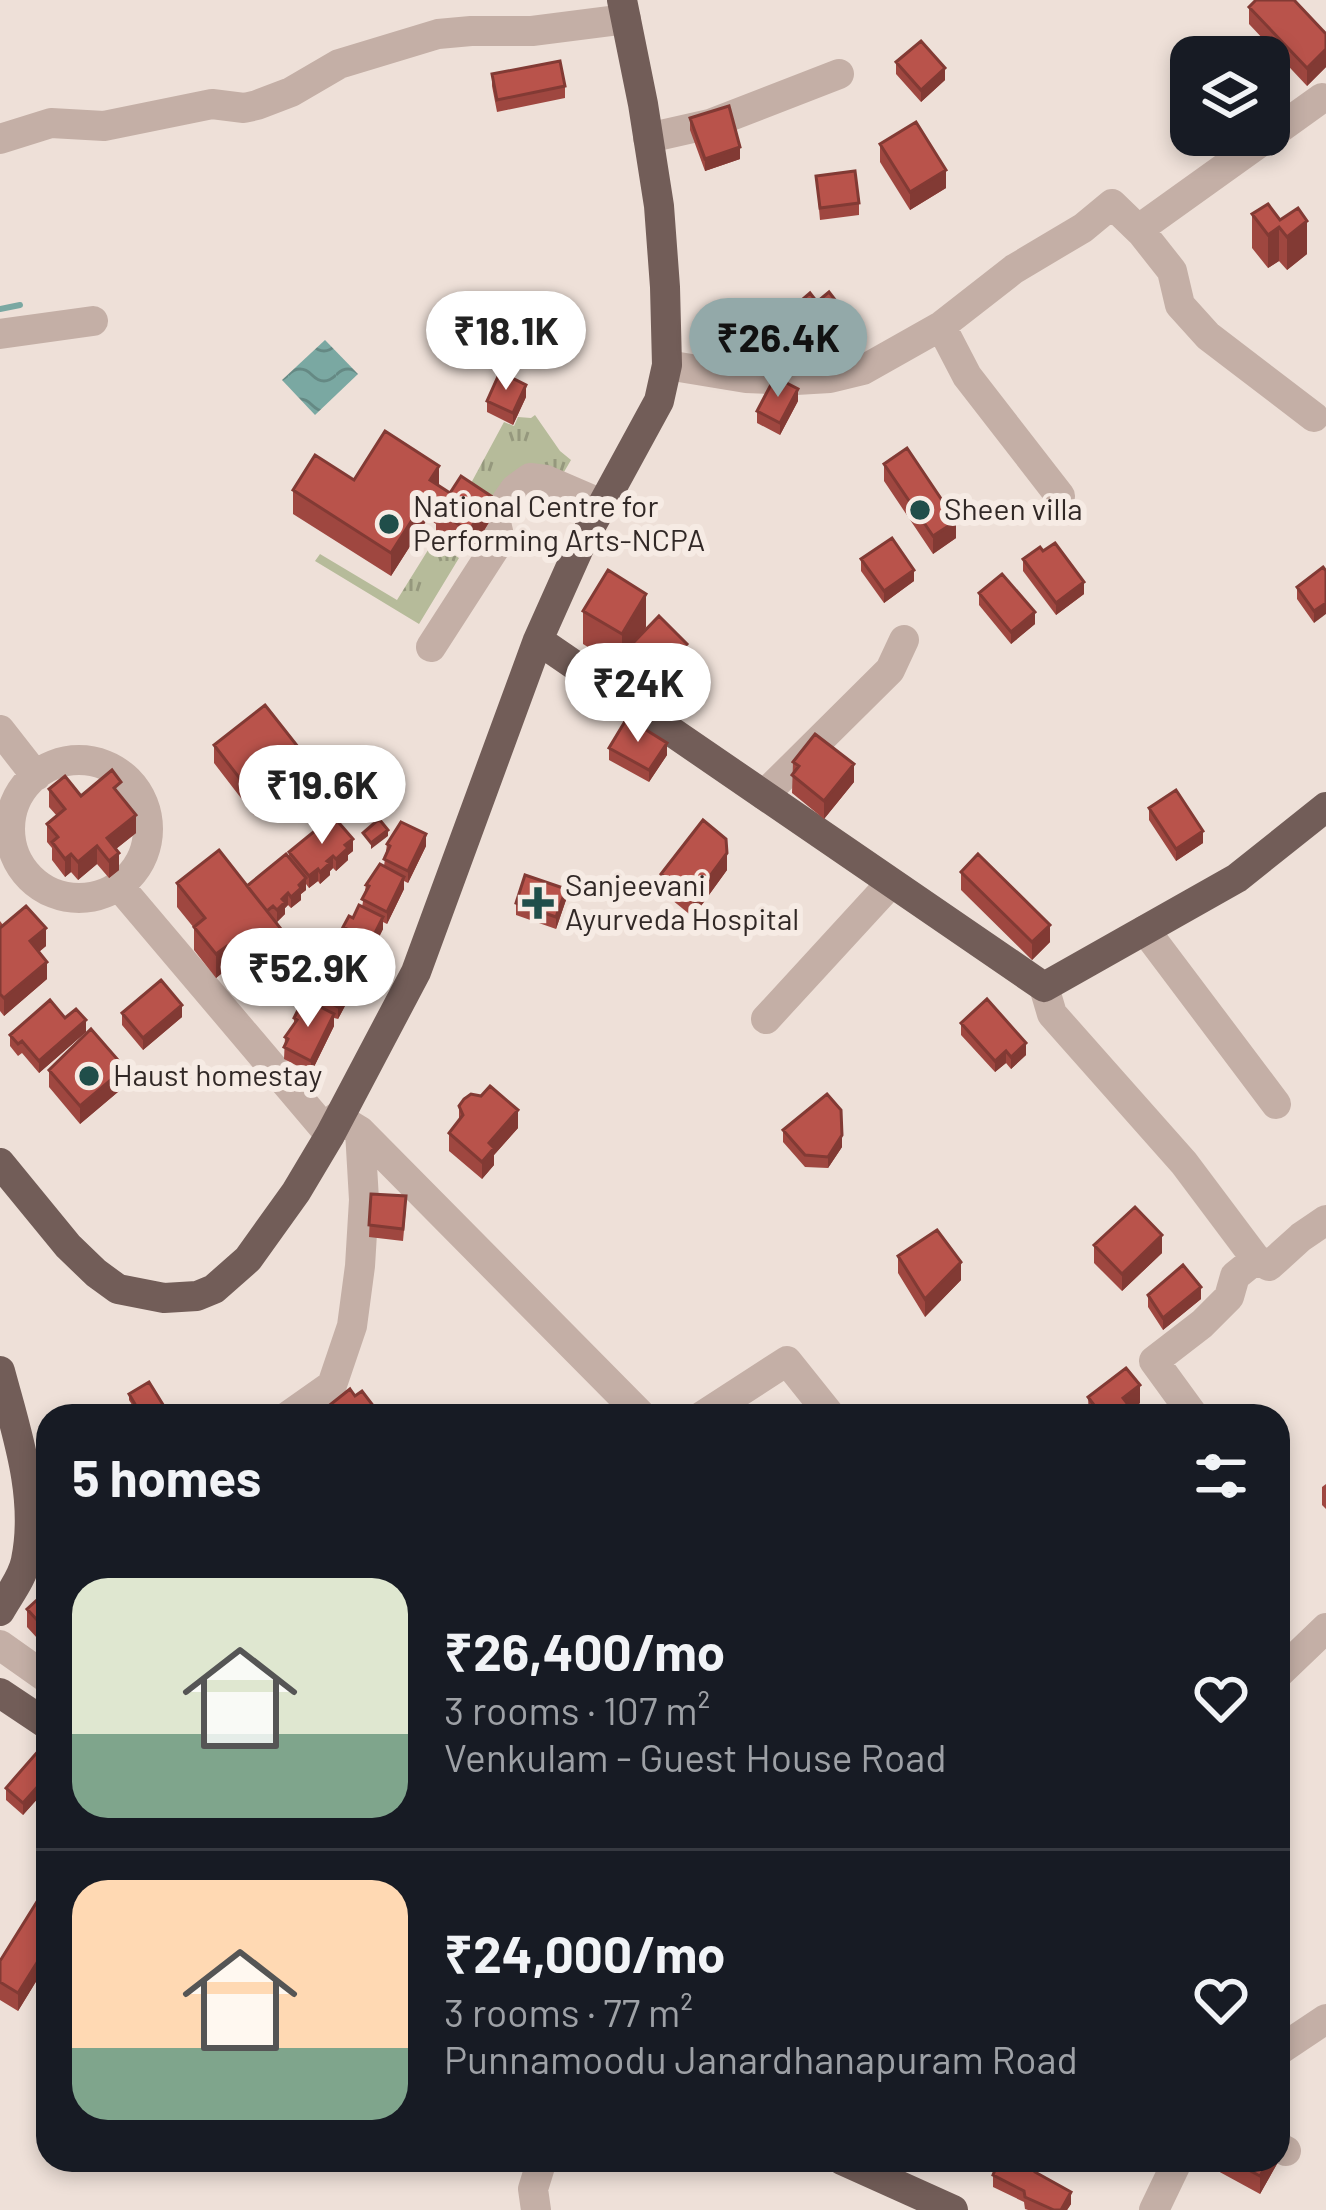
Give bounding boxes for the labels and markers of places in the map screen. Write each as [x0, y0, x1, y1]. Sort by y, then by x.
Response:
pin: ₹18.1K [408, 291, 604, 393]
pin: ₹26.4K [680, 298, 876, 400]
place label: National Centre for Performing Arts-NCPA [413, 487, 705, 557]
place label: Sheen villa [944, 490, 1083, 526]
marker: Sheen villa [907, 497, 933, 523]
marker: National Centre for Performing Arts-NCPA [376, 511, 402, 537]
pin: ₹24K [567, 643, 709, 745]
pin: ₹19.6K [224, 745, 420, 847]
place label: Sanjeevani Ayurveda Hospital [565, 866, 799, 936]
marker: Sanjeevani Ayurveda Hospital [522, 887, 554, 919]
pin: ₹52.9K [210, 928, 406, 1030]
place label: Haust homestay [113, 1056, 322, 1092]
marker: Haust homestay [76, 1063, 102, 1089]

